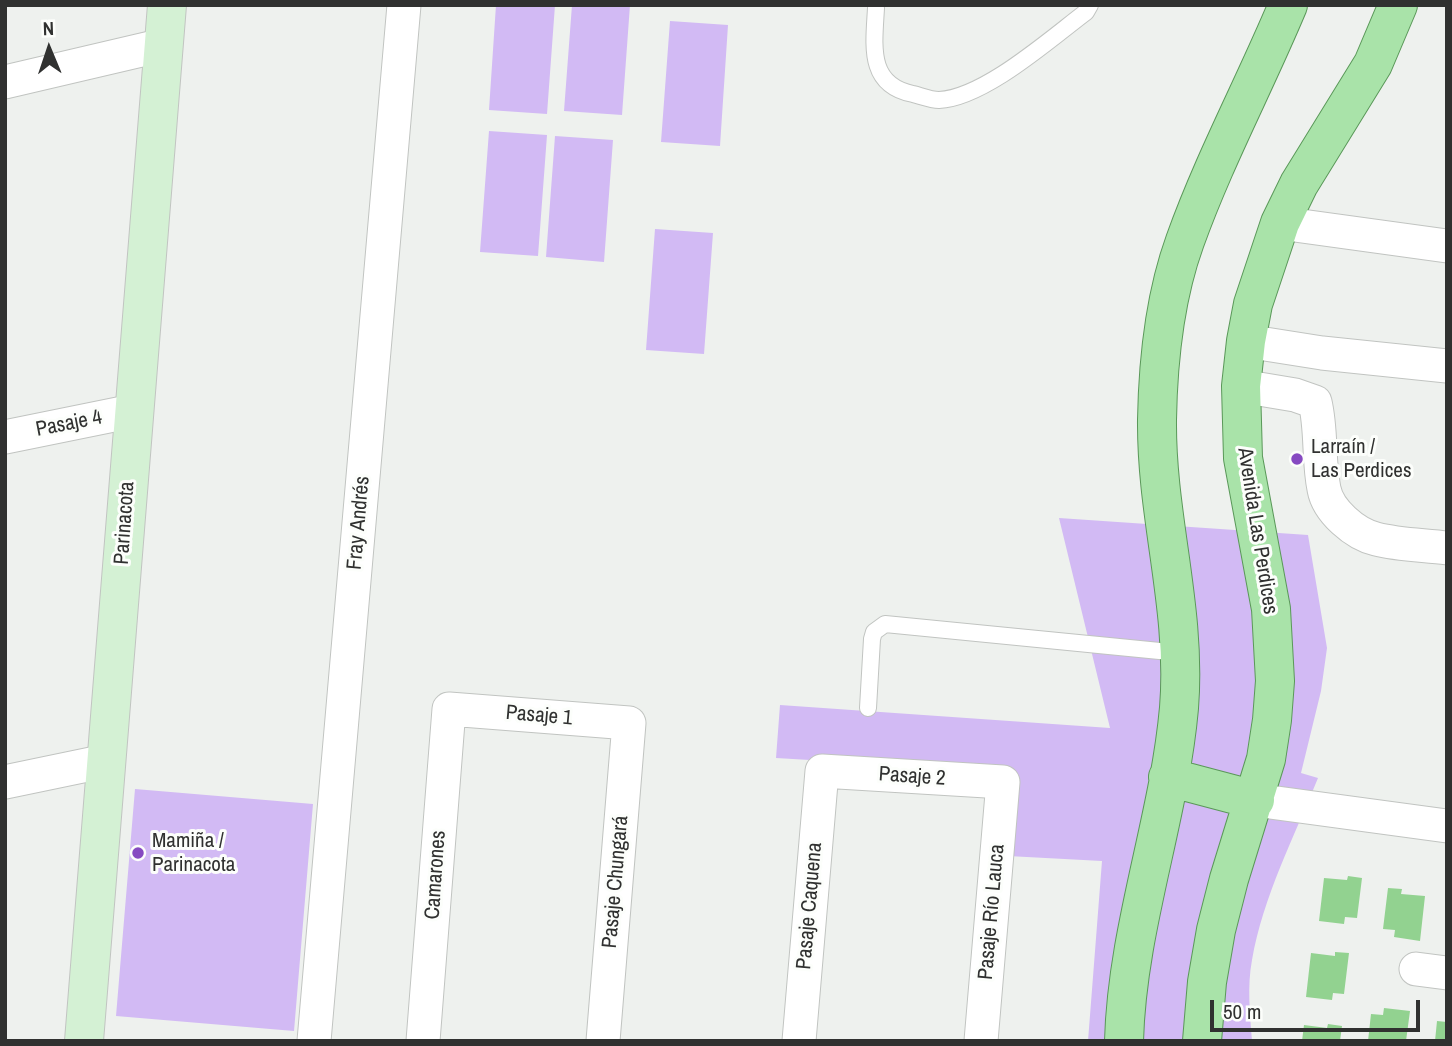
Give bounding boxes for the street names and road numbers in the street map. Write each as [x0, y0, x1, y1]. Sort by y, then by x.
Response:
street label: Pasaje 4 [34, 405, 104, 443]
street label: Avenida Las Perdices [1231, 446, 1283, 616]
street label: Fray Andrés [342, 475, 376, 571]
street label: Parinacota [110, 481, 140, 565]
street label: Pasaje 1 [505, 701, 573, 731]
street label: Pasaje 2 [878, 762, 946, 792]
street label: Pasaje Chungará [598, 815, 634, 949]
street label: Camarones [420, 830, 452, 920]
street label: Pasaje Caquena [792, 841, 828, 971]
street label: Pasaje Río Lauca [974, 843, 1010, 981]

